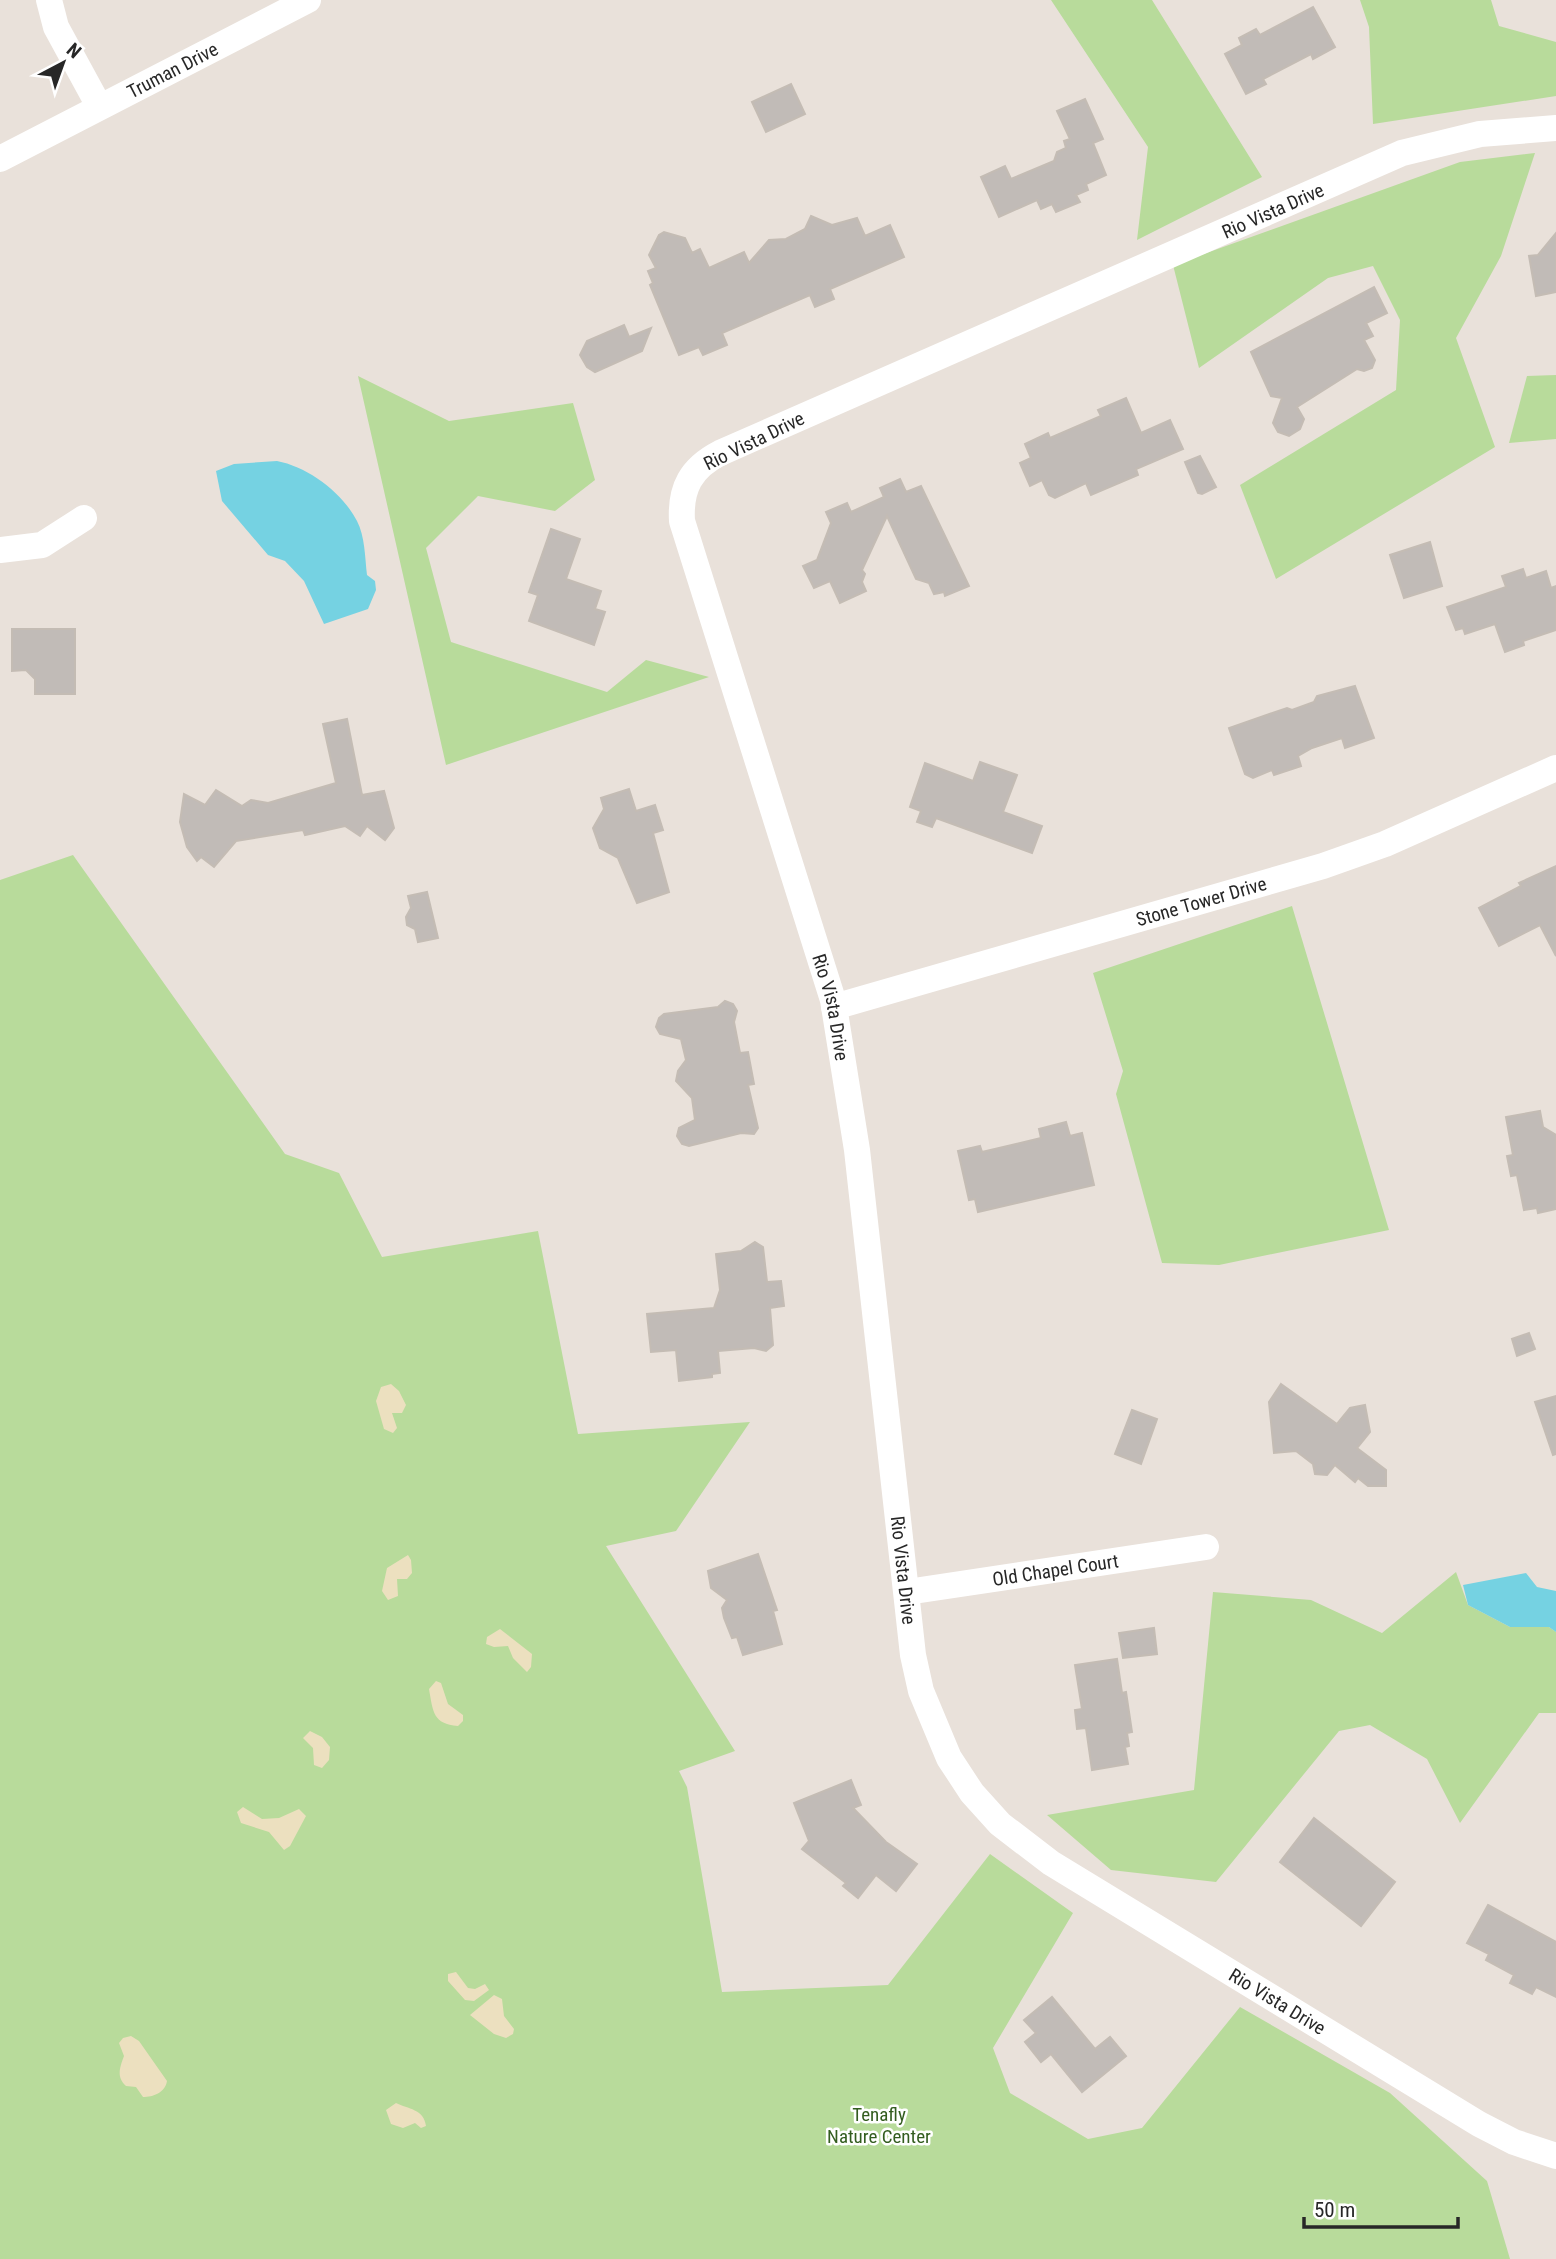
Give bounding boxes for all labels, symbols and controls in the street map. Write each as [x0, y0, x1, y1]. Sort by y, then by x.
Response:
north arrow [28, 28, 98, 98]
street label: Truman Drive [123, 37, 222, 103]
text: N [62, 38, 86, 63]
street label: Rio Vista Drive [1219, 178, 1328, 244]
street label: Rio Vista Drive [700, 407, 808, 475]
street label: Stone Tower Drive [1133, 871, 1269, 931]
street label: Rio Vista Drive [808, 951, 854, 1062]
street label: Rio Vista Drive [886, 1515, 921, 1626]
street label: Old Chapel Court [991, 1549, 1120, 1591]
street label: Rio Vista Drive [1225, 1963, 1330, 2039]
park label: Tenafly Nature Center [827, 2103, 931, 2148]
scale bar [1304, 2186, 1458, 2230]
text: 50 m [1314, 2198, 1355, 2222]

